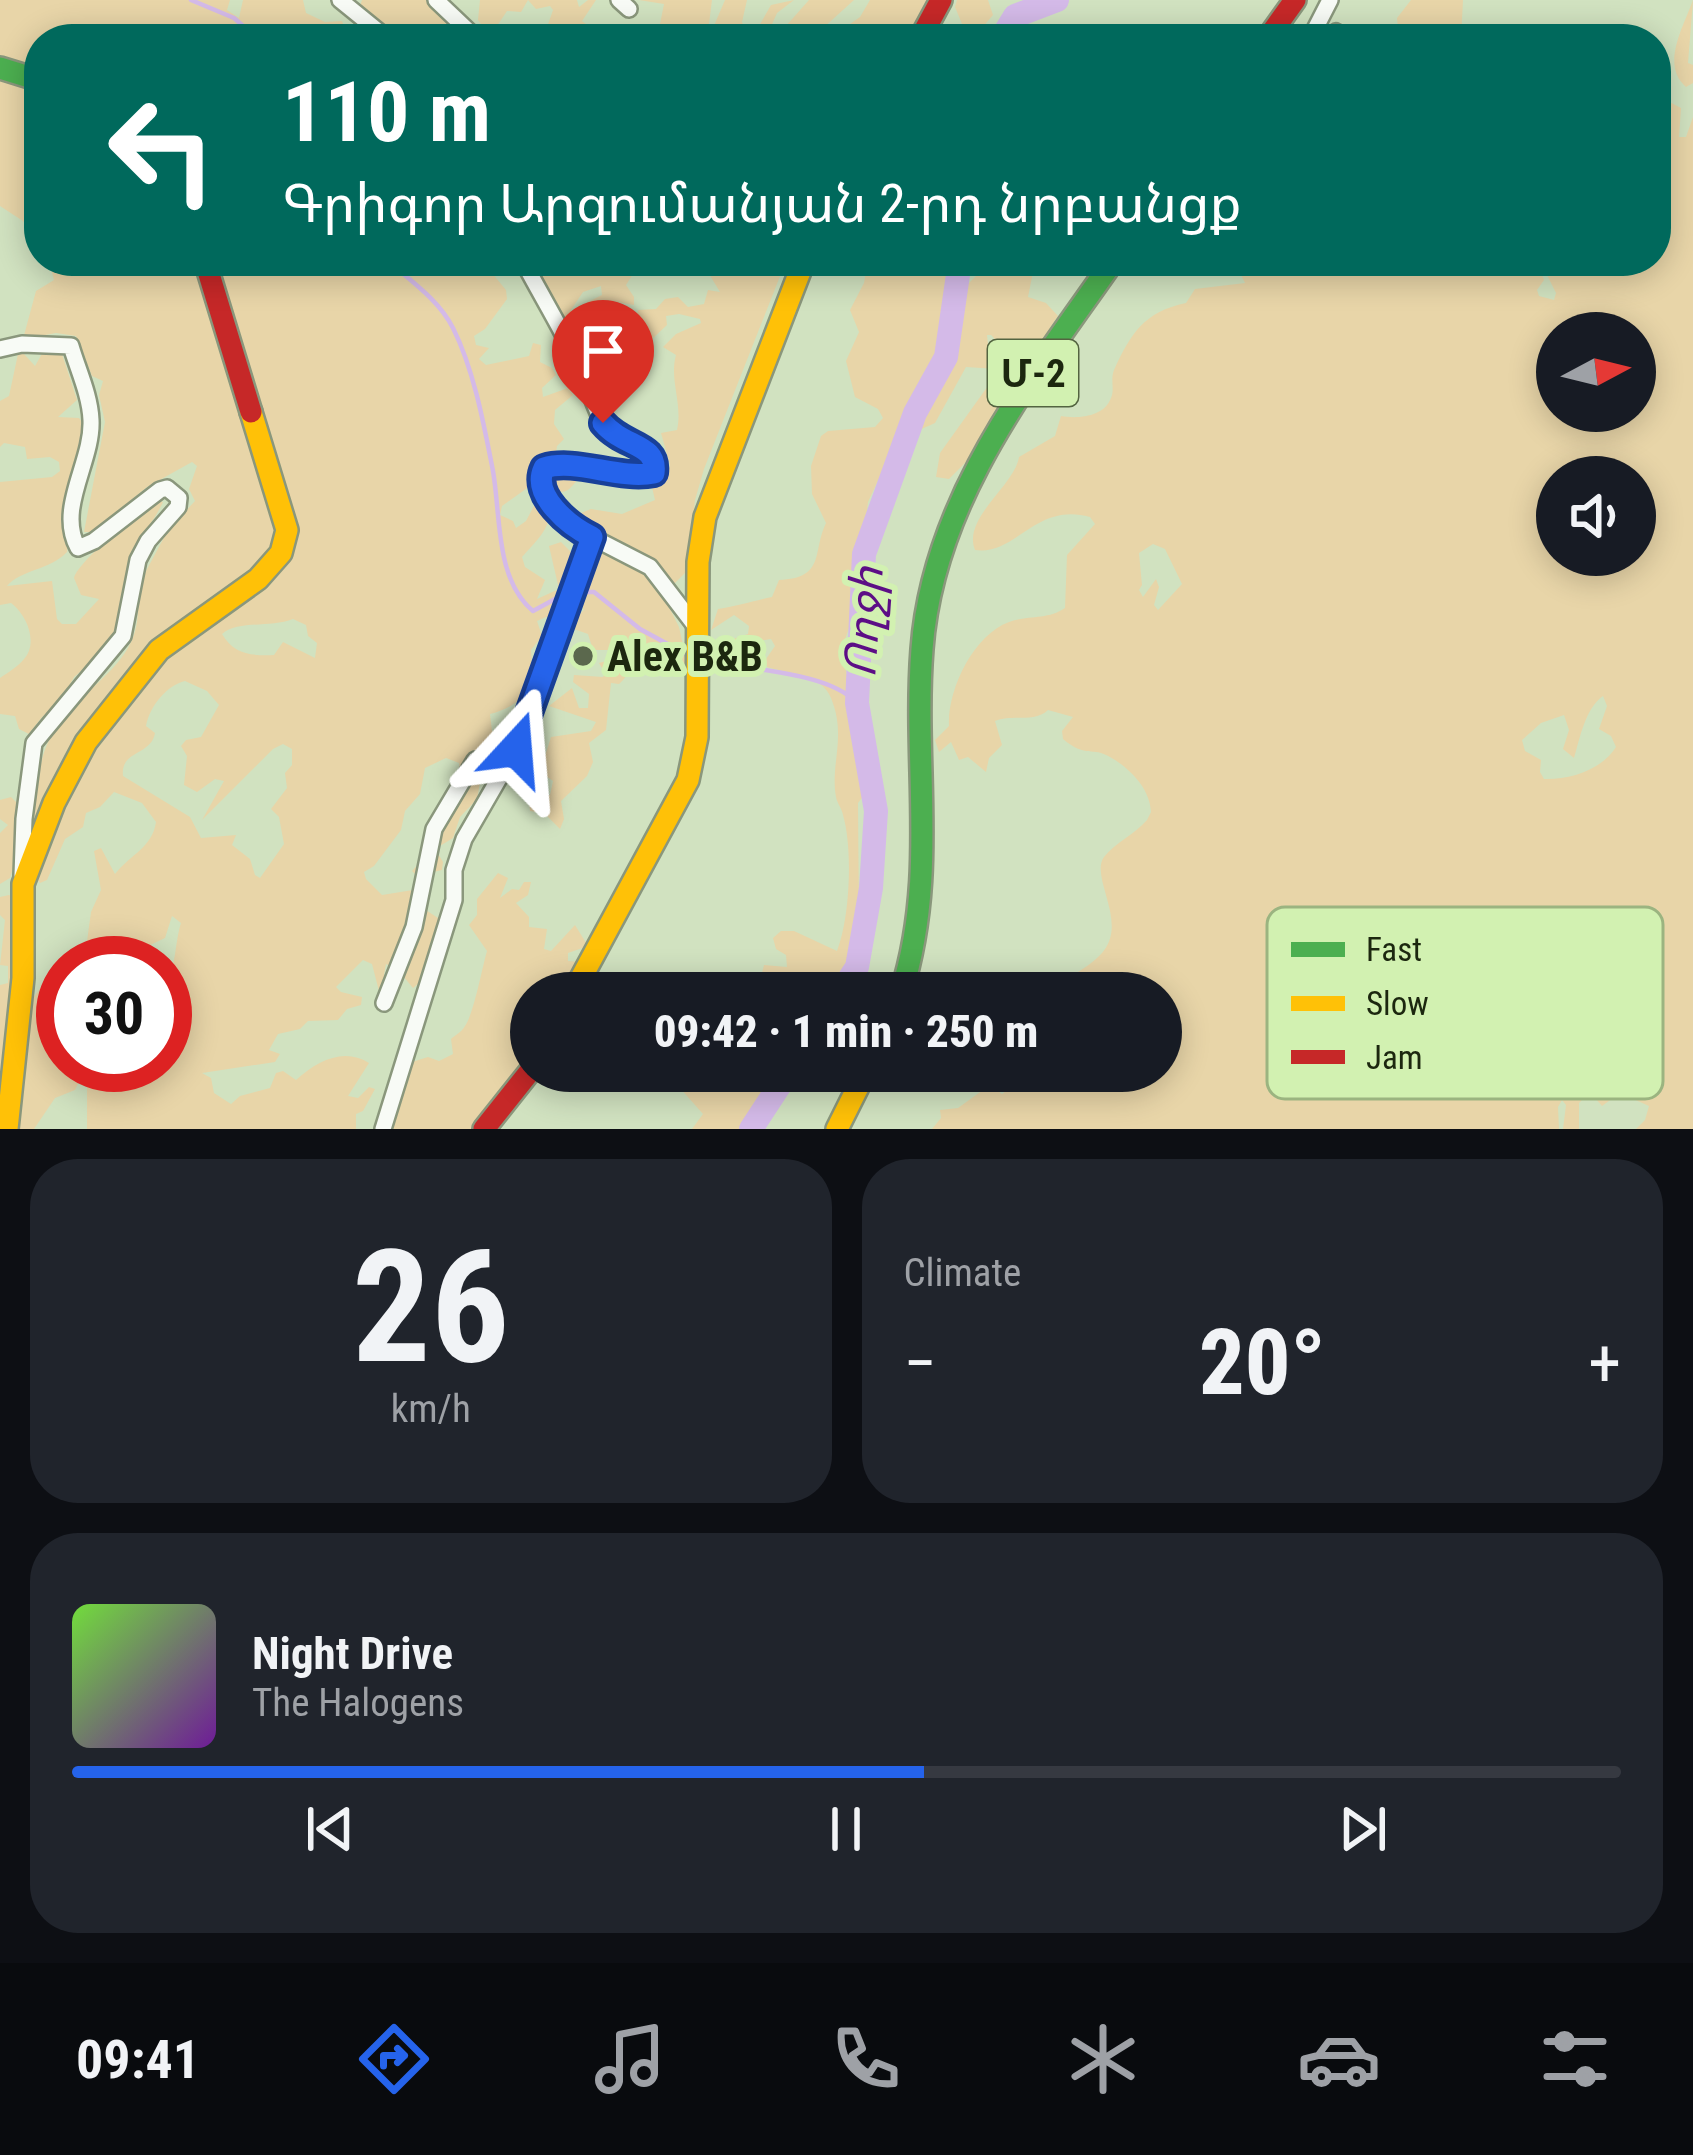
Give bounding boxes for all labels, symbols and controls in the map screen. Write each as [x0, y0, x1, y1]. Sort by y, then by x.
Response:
text: 110 m [282, 63, 491, 162]
icon: left [84, 72, 240, 228]
text: Գրիգոր Արզումանյան 2-րդ նրբանցք [282, 172, 1242, 235]
pin [552, 300, 654, 423]
north arrow [1536, 312, 1656, 432]
map controls [1536, 312, 1656, 576]
icon: arrive [570, 318, 636, 384]
road number: Մ-2 [988, 340, 1078, 406]
button: sound [1536, 456, 1656, 576]
water label: Ողջի [833, 564, 894, 679]
place label: Alex B&B [607, 632, 763, 681]
marker: Alex B&B [570, 643, 596, 669]
position arrow [453, 686, 579, 812]
legend [1267, 907, 1663, 1099]
text: Fast [1366, 930, 1422, 969]
speed limit sign: 30 [36, 936, 192, 1092]
text: Slow [1366, 984, 1429, 1023]
text: 09:42 · 1 min · 250 m [654, 1005, 1038, 1058]
text: Jam [1366, 1038, 1423, 1077]
text: 26 [352, 1216, 510, 1399]
text: Climate [904, 1250, 1021, 1296]
text: 20° [1199, 1311, 1326, 1416]
text: − [904, 1325, 937, 1402]
text: + [1588, 1325, 1621, 1402]
text: km/h [391, 1386, 471, 1432]
text: Night Drive [252, 1627, 453, 1680]
text: The Halogens [252, 1680, 464, 1726]
icon: previous [297, 1796, 363, 1862]
icon: pause [813, 1796, 879, 1862]
icon: next [1330, 1796, 1396, 1862]
icon: directions [352, 2017, 436, 2101]
icon: music [588, 2017, 672, 2101]
icon: phone [824, 2017, 908, 2101]
icon: climate [1061, 2017, 1145, 2101]
icon: car [1297, 2017, 1381, 2101]
icon: filters [1533, 2017, 1617, 2101]
text: 09:41 [76, 2028, 200, 2091]

